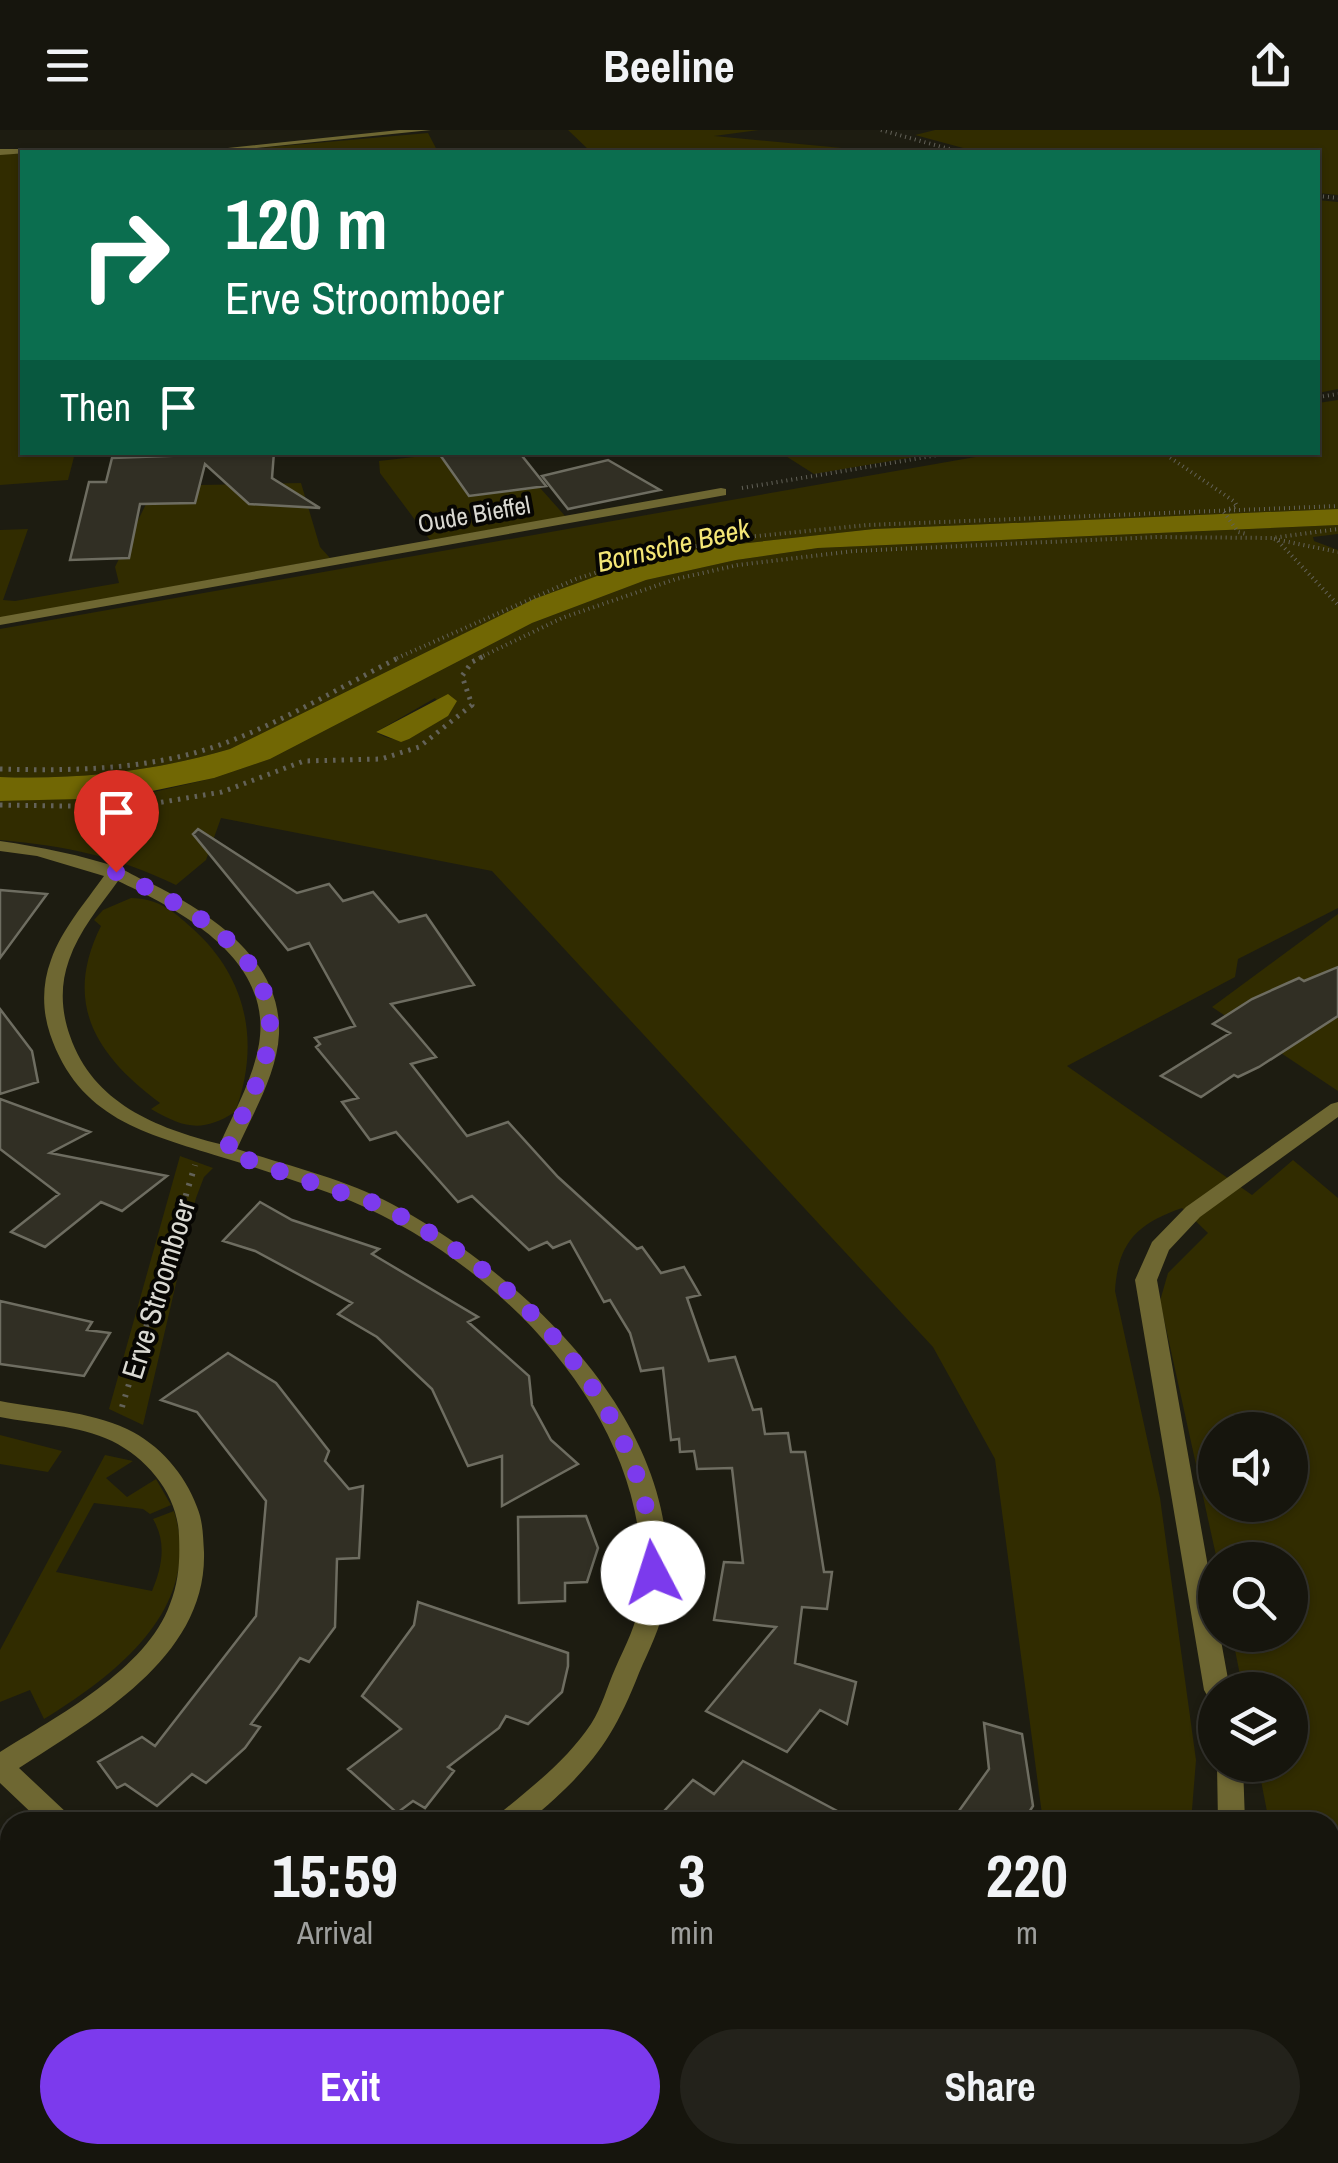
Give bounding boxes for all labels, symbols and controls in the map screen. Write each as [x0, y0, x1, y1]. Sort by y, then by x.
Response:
text: Beeline [603, 35, 735, 96]
icon: menu [40, 38, 95, 93]
icon: share [1243, 38, 1298, 93]
text: 120 m [225, 177, 388, 271]
icon: right [60, 190, 190, 320]
text: Erve Stroomboer [225, 267, 504, 328]
icon: arrive [151, 380, 206, 435]
text: Then [60, 382, 131, 433]
street label: Oude Bieffel [415, 487, 533, 541]
water label: Bornsche Beek [593, 509, 755, 581]
pin [74, 770, 159, 873]
icon: arrive [89, 785, 144, 840]
street label: Erve Stroomboer [112, 1193, 205, 1384]
map controls [1198, 1412, 1308, 1782]
button: sound [1198, 1412, 1308, 1522]
position arrow [601, 1521, 705, 1625]
button: search [1198, 1542, 1308, 1652]
button: layers [1198, 1672, 1308, 1782]
text: 15:59 [272, 1835, 398, 1916]
text: 3 [678, 1835, 706, 1916]
text: 220 [986, 1835, 1068, 1916]
text: Arrival [297, 1911, 373, 1954]
text: min [670, 1911, 714, 1954]
text: m [1016, 1911, 1038, 1954]
button: Exit [40, 2029, 660, 2144]
button: Share [680, 2029, 1300, 2144]

